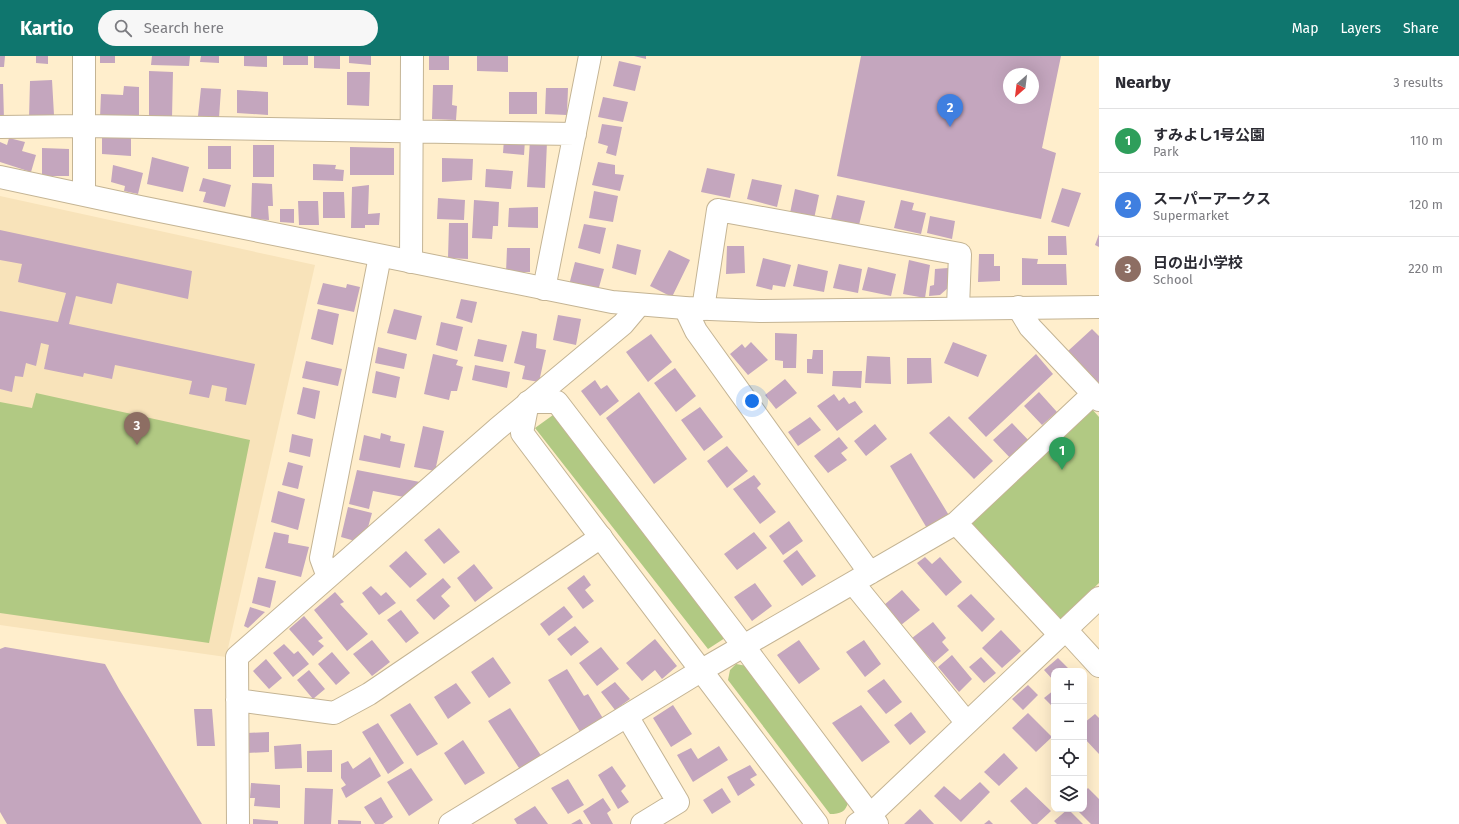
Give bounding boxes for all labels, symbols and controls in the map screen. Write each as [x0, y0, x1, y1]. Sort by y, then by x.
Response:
search box [98, 10, 378, 46]
text: Kartio [20, 17, 74, 40]
icon: search [112, 17, 134, 39]
text: Search here [144, 19, 224, 37]
text: Map [1292, 20, 1318, 37]
text: Layers [1340, 20, 1381, 37]
text: Share [1403, 20, 1439, 37]
north arrow [1003, 68, 1039, 104]
text: Nearby [1115, 72, 1170, 93]
text: 3 results [1393, 75, 1443, 90]
pin: 2 [937, 94, 963, 127]
text: すみよし1号公園 [1153, 126, 1265, 144]
text: 1 [1125, 133, 1131, 148]
text: 110 m [1410, 133, 1443, 148]
text: Park [1153, 144, 1179, 159]
text: スーパーアークス [1153, 190, 1271, 208]
text: 2 [1125, 197, 1131, 212]
text: 120 m [1409, 197, 1443, 212]
text: Supermarket [1153, 208, 1229, 223]
text: 日の出小学校 [1153, 254, 1243, 272]
text: 3 [1125, 261, 1131, 276]
text: 220 m [1408, 261, 1443, 276]
text: School [1153, 272, 1193, 287]
your location [742, 391, 762, 411]
pin: 3 [124, 412, 150, 445]
pin: 1 [1049, 437, 1075, 470]
map controls [1051, 668, 1087, 812]
button: + [1051, 668, 1087, 704]
button: − [1051, 704, 1087, 740]
button: locate [1051, 740, 1087, 776]
button: layers [1051, 776, 1087, 812]

